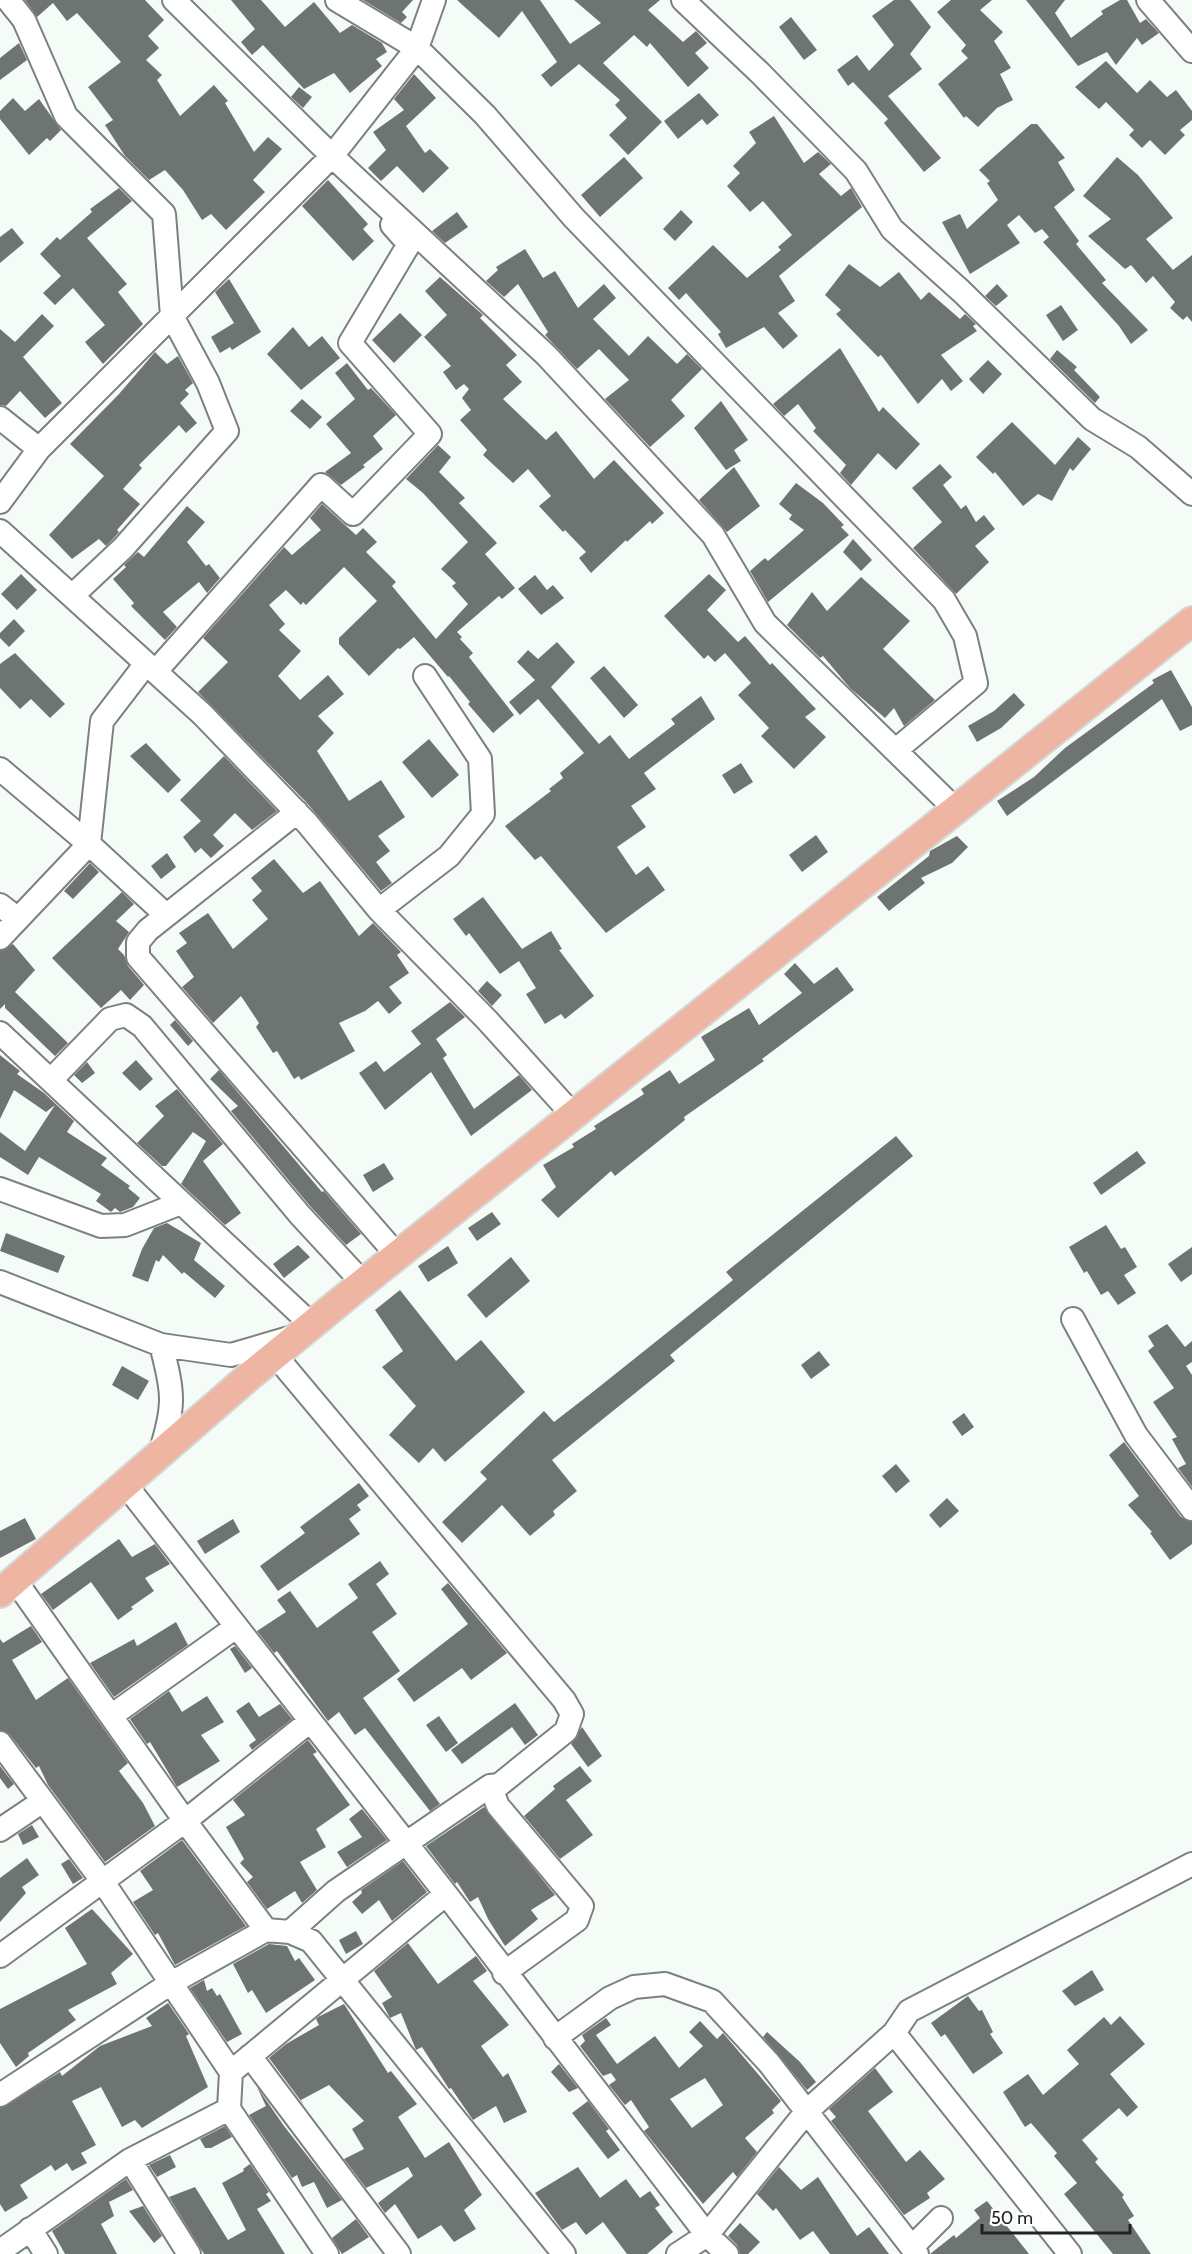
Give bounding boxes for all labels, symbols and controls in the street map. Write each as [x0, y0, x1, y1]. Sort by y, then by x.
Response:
scale bar [982, 2197, 1130, 2235]
text: 50 m [991, 2207, 1033, 2229]

